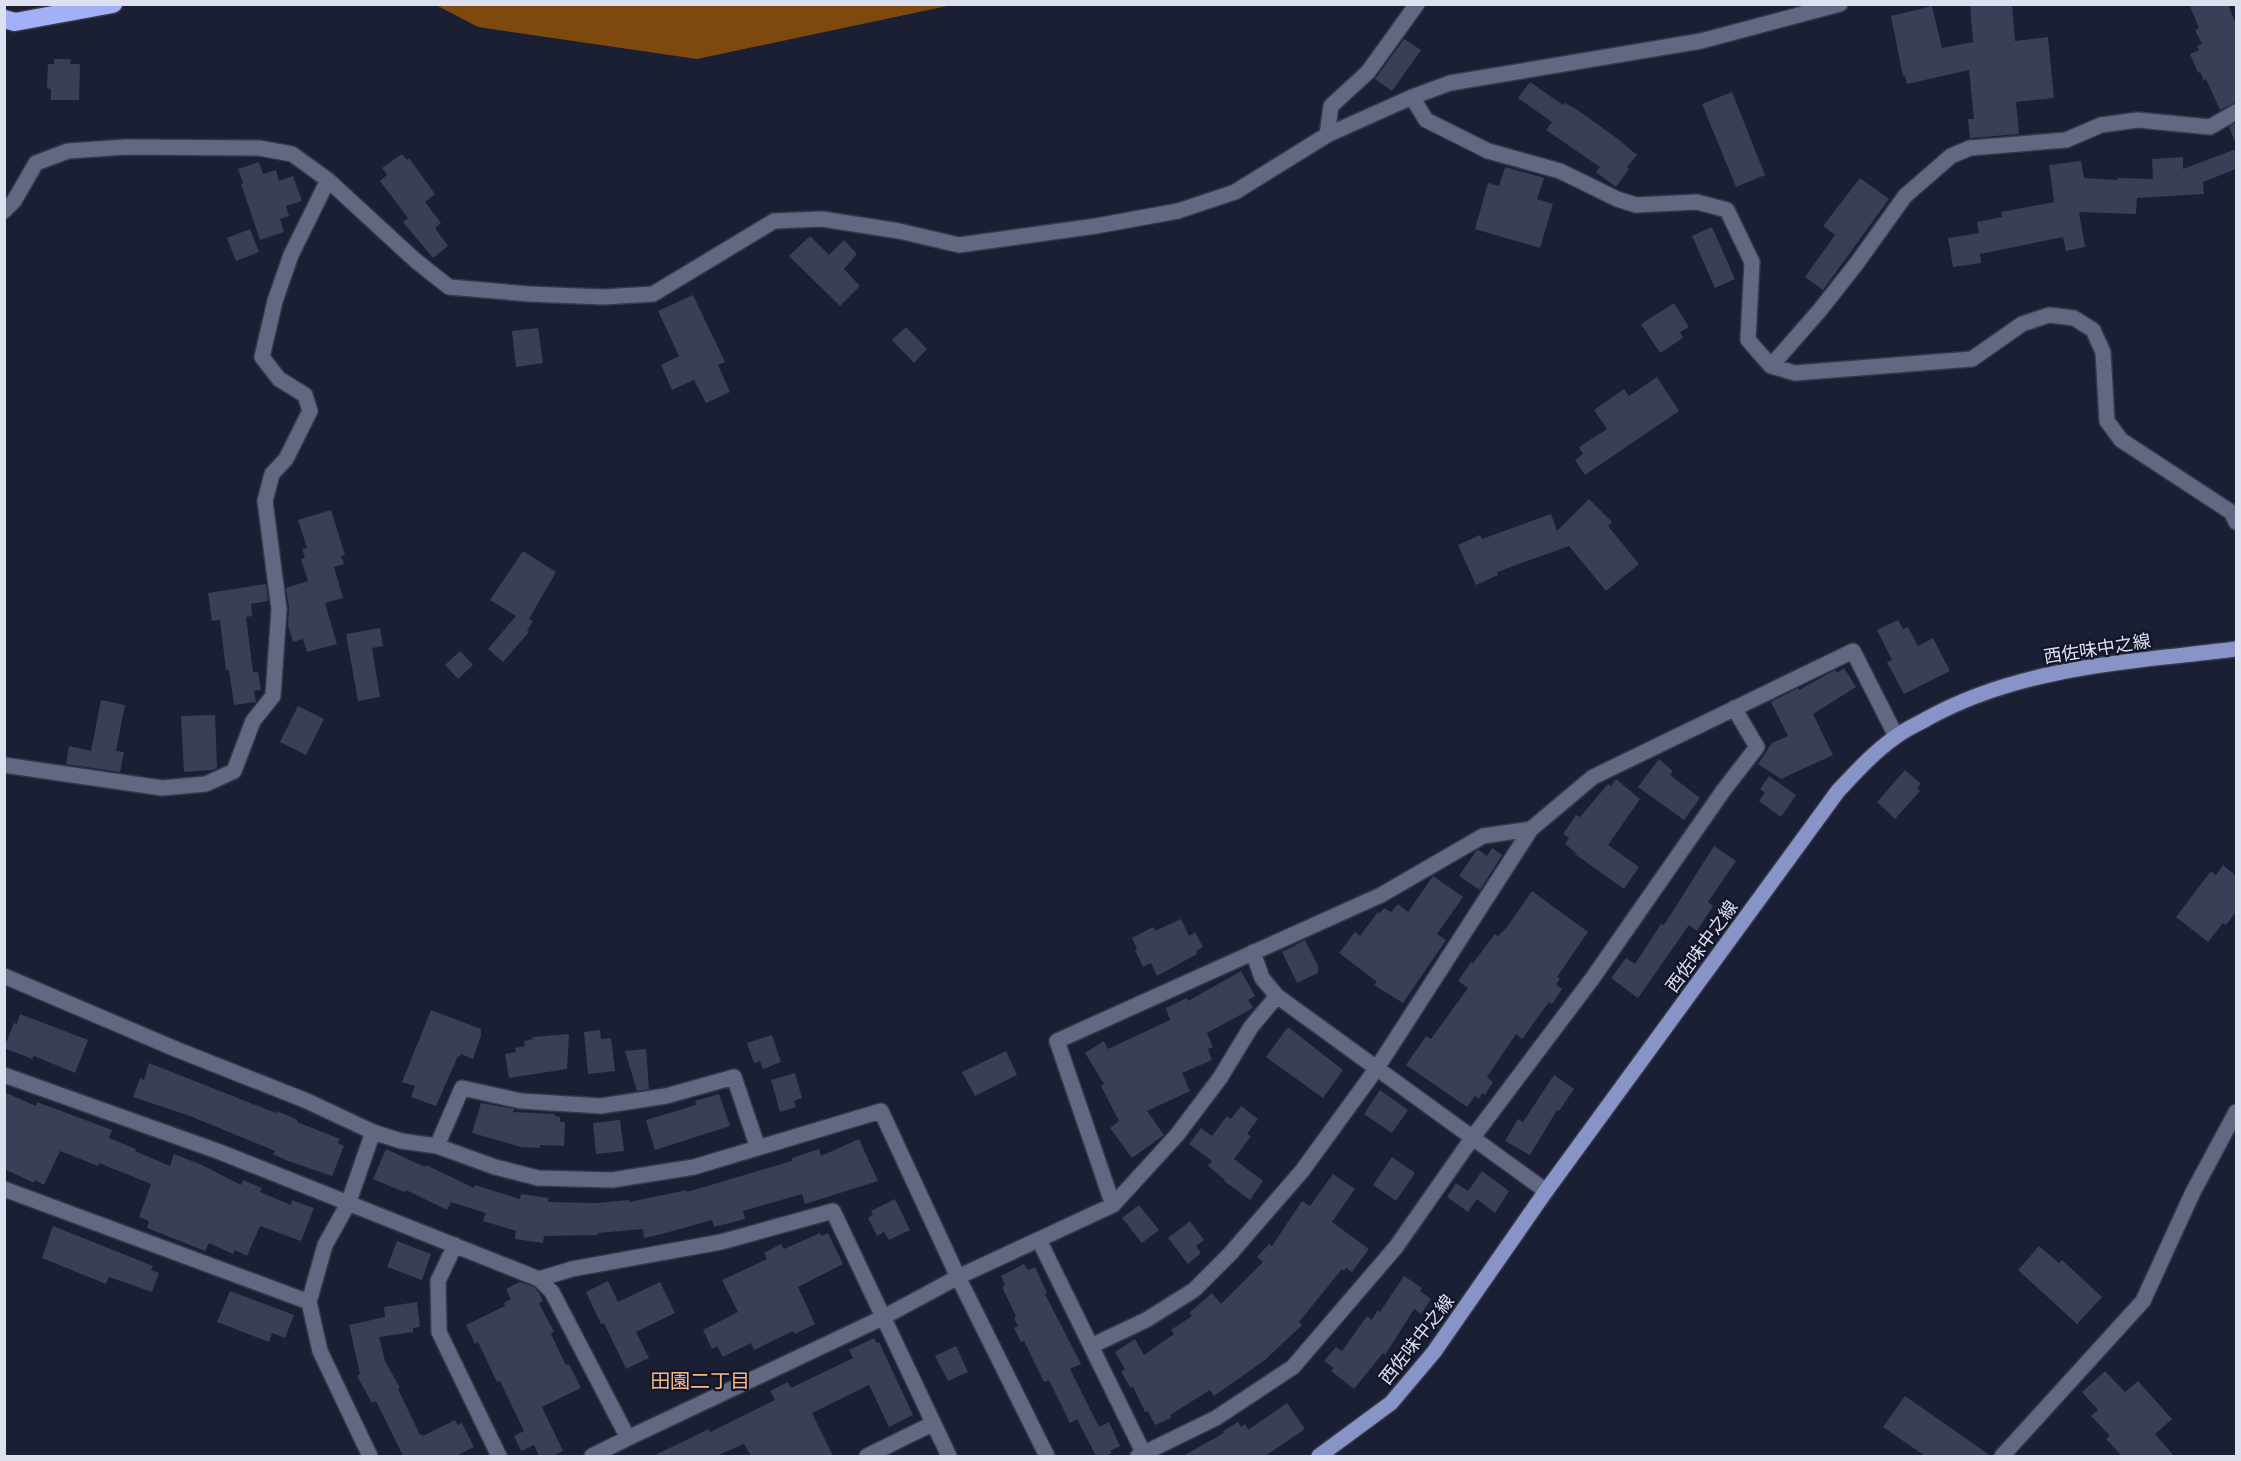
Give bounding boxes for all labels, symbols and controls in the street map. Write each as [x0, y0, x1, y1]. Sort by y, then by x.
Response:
street label: 西佐味中之線 [2042, 628, 2152, 668]
street label: 西佐味中之線 [1660, 895, 1742, 997]
street label: 西佐味中之線 [1373, 1289, 1459, 1389]
district label: 田園二丁目 [650, 1367, 750, 1394]

